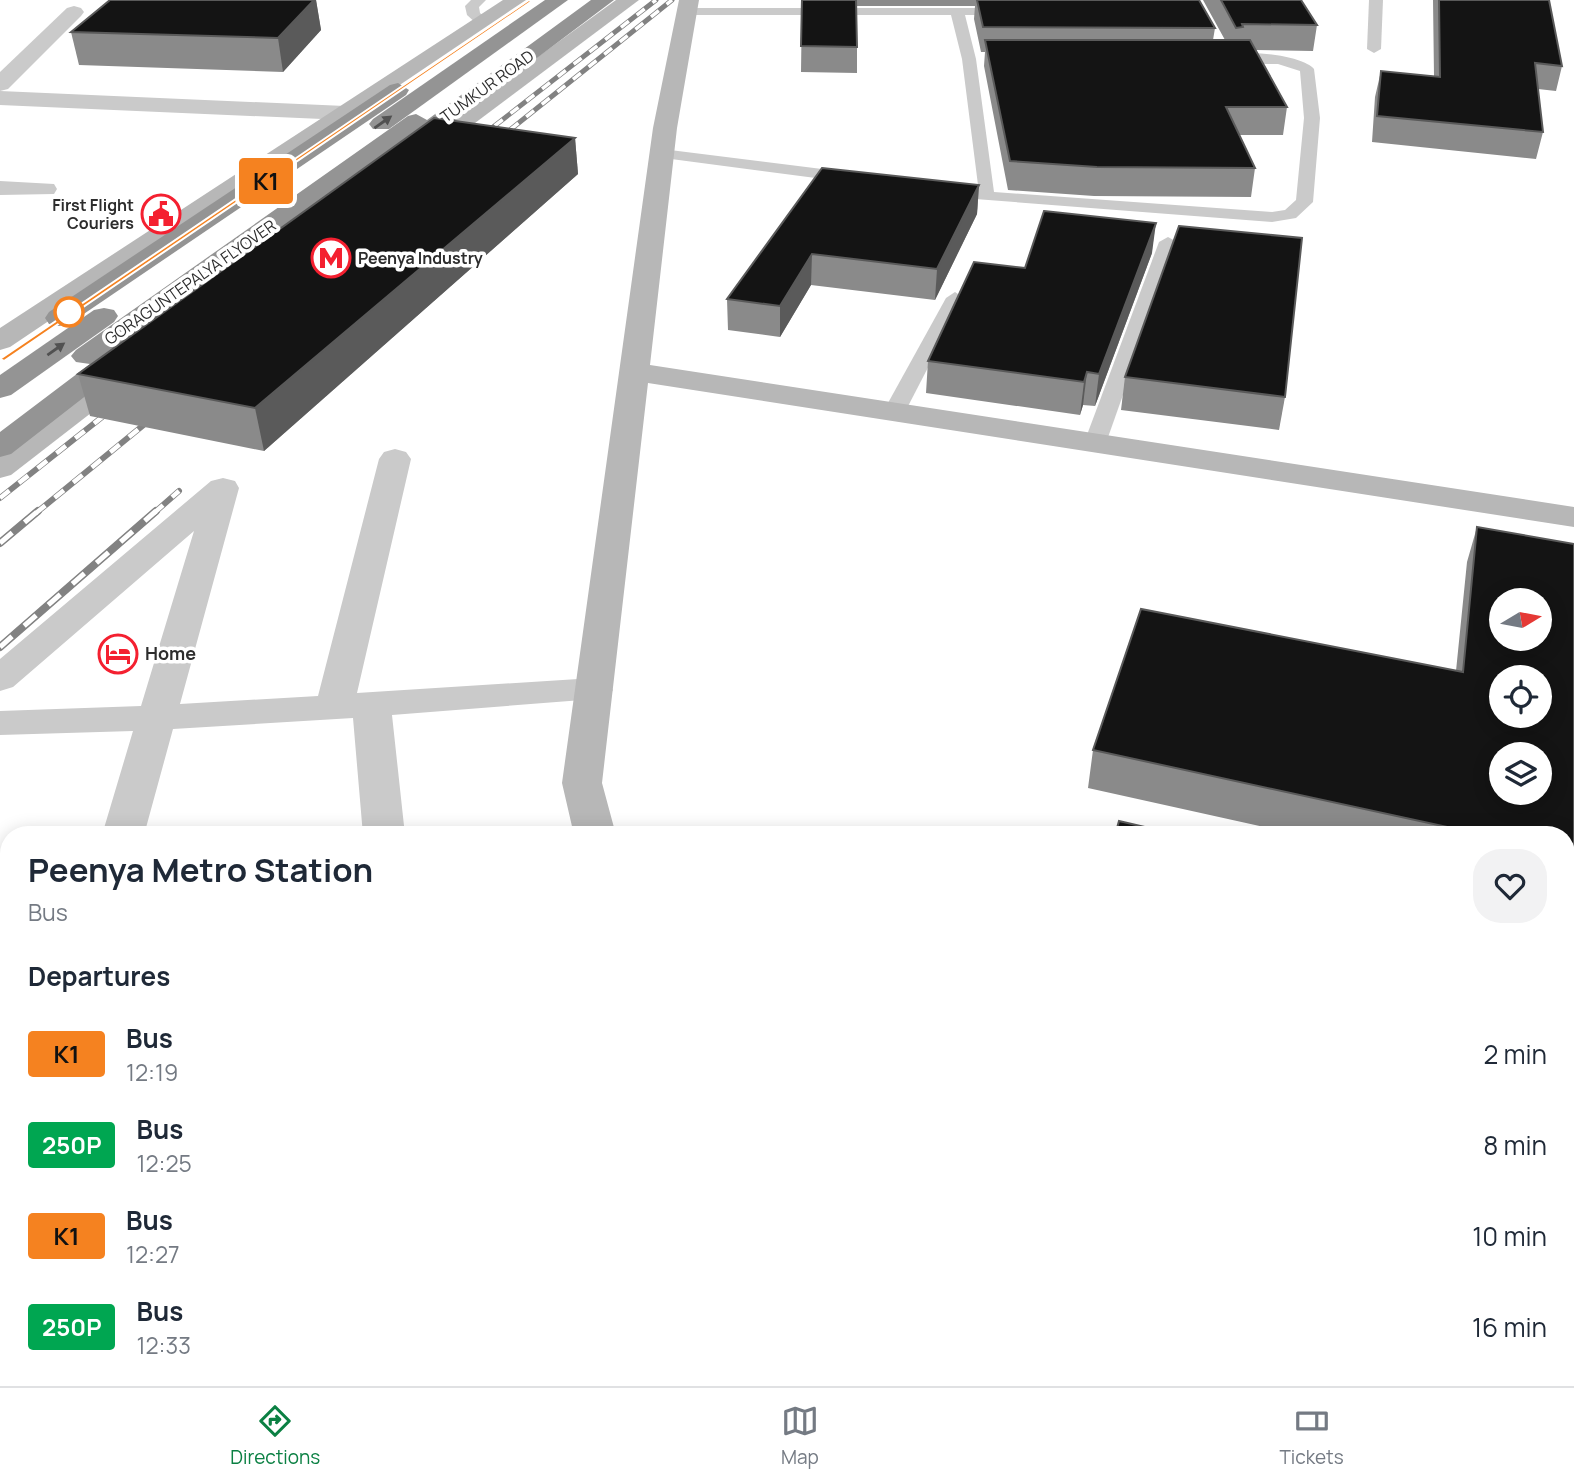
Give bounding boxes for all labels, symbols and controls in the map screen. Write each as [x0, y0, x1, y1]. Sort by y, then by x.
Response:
street label: TUMKUR ROAD [436, 44, 538, 127]
one-way arrow [374, 116, 393, 129]
line badge: K1 [234, 158, 298, 204]
text: K1 [253, 164, 279, 197]
public building icon: First Flight Couriers [140, 193, 182, 235]
place label: First Flight Couriers [52, 194, 134, 234]
street label: GORAGUNTEPALYA FLYOVER [100, 214, 280, 350]
metro station icon: Peenya Industry [310, 237, 352, 279]
place label: Peenya Industry [358, 247, 483, 269]
unlabelled marker [54, 297, 84, 327]
one-way arrow [47, 342, 65, 356]
north arrow [1489, 588, 1552, 651]
map controls [1489, 588, 1552, 805]
hotel icon: Home [97, 633, 139, 675]
place label: Home [145, 641, 196, 665]
button: locate [1489, 665, 1552, 728]
button: layers [1489, 742, 1552, 805]
text: Peenya Metro Station [28, 847, 373, 892]
button: heart [1473, 849, 1547, 923]
text: Bus [28, 896, 68, 928]
text: Departures [28, 958, 170, 994]
text: Bus [126, 1020, 173, 1056]
text: 2 min [1483, 1036, 1547, 1072]
text: K1 [53, 1037, 80, 1070]
text: 12:19 [126, 1056, 178, 1088]
text: Bus [136, 1111, 183, 1147]
text: 8 min [1483, 1127, 1547, 1163]
text: 250P [42, 1128, 101, 1161]
text: 12:25 [136, 1147, 192, 1179]
text: Bus [126, 1202, 173, 1238]
text: 10 min [1472, 1218, 1547, 1254]
text: K1 [53, 1219, 80, 1252]
text: 12:27 [126, 1238, 180, 1270]
text: Bus [136, 1293, 183, 1329]
text: 16 min [1472, 1309, 1547, 1345]
text: 250P [42, 1310, 101, 1343]
text: 12:33 [136, 1329, 191, 1361]
tab: Directions [230, 1402, 320, 1470]
tab: Map [781, 1402, 819, 1470]
tab: Tickets [1279, 1402, 1344, 1470]

